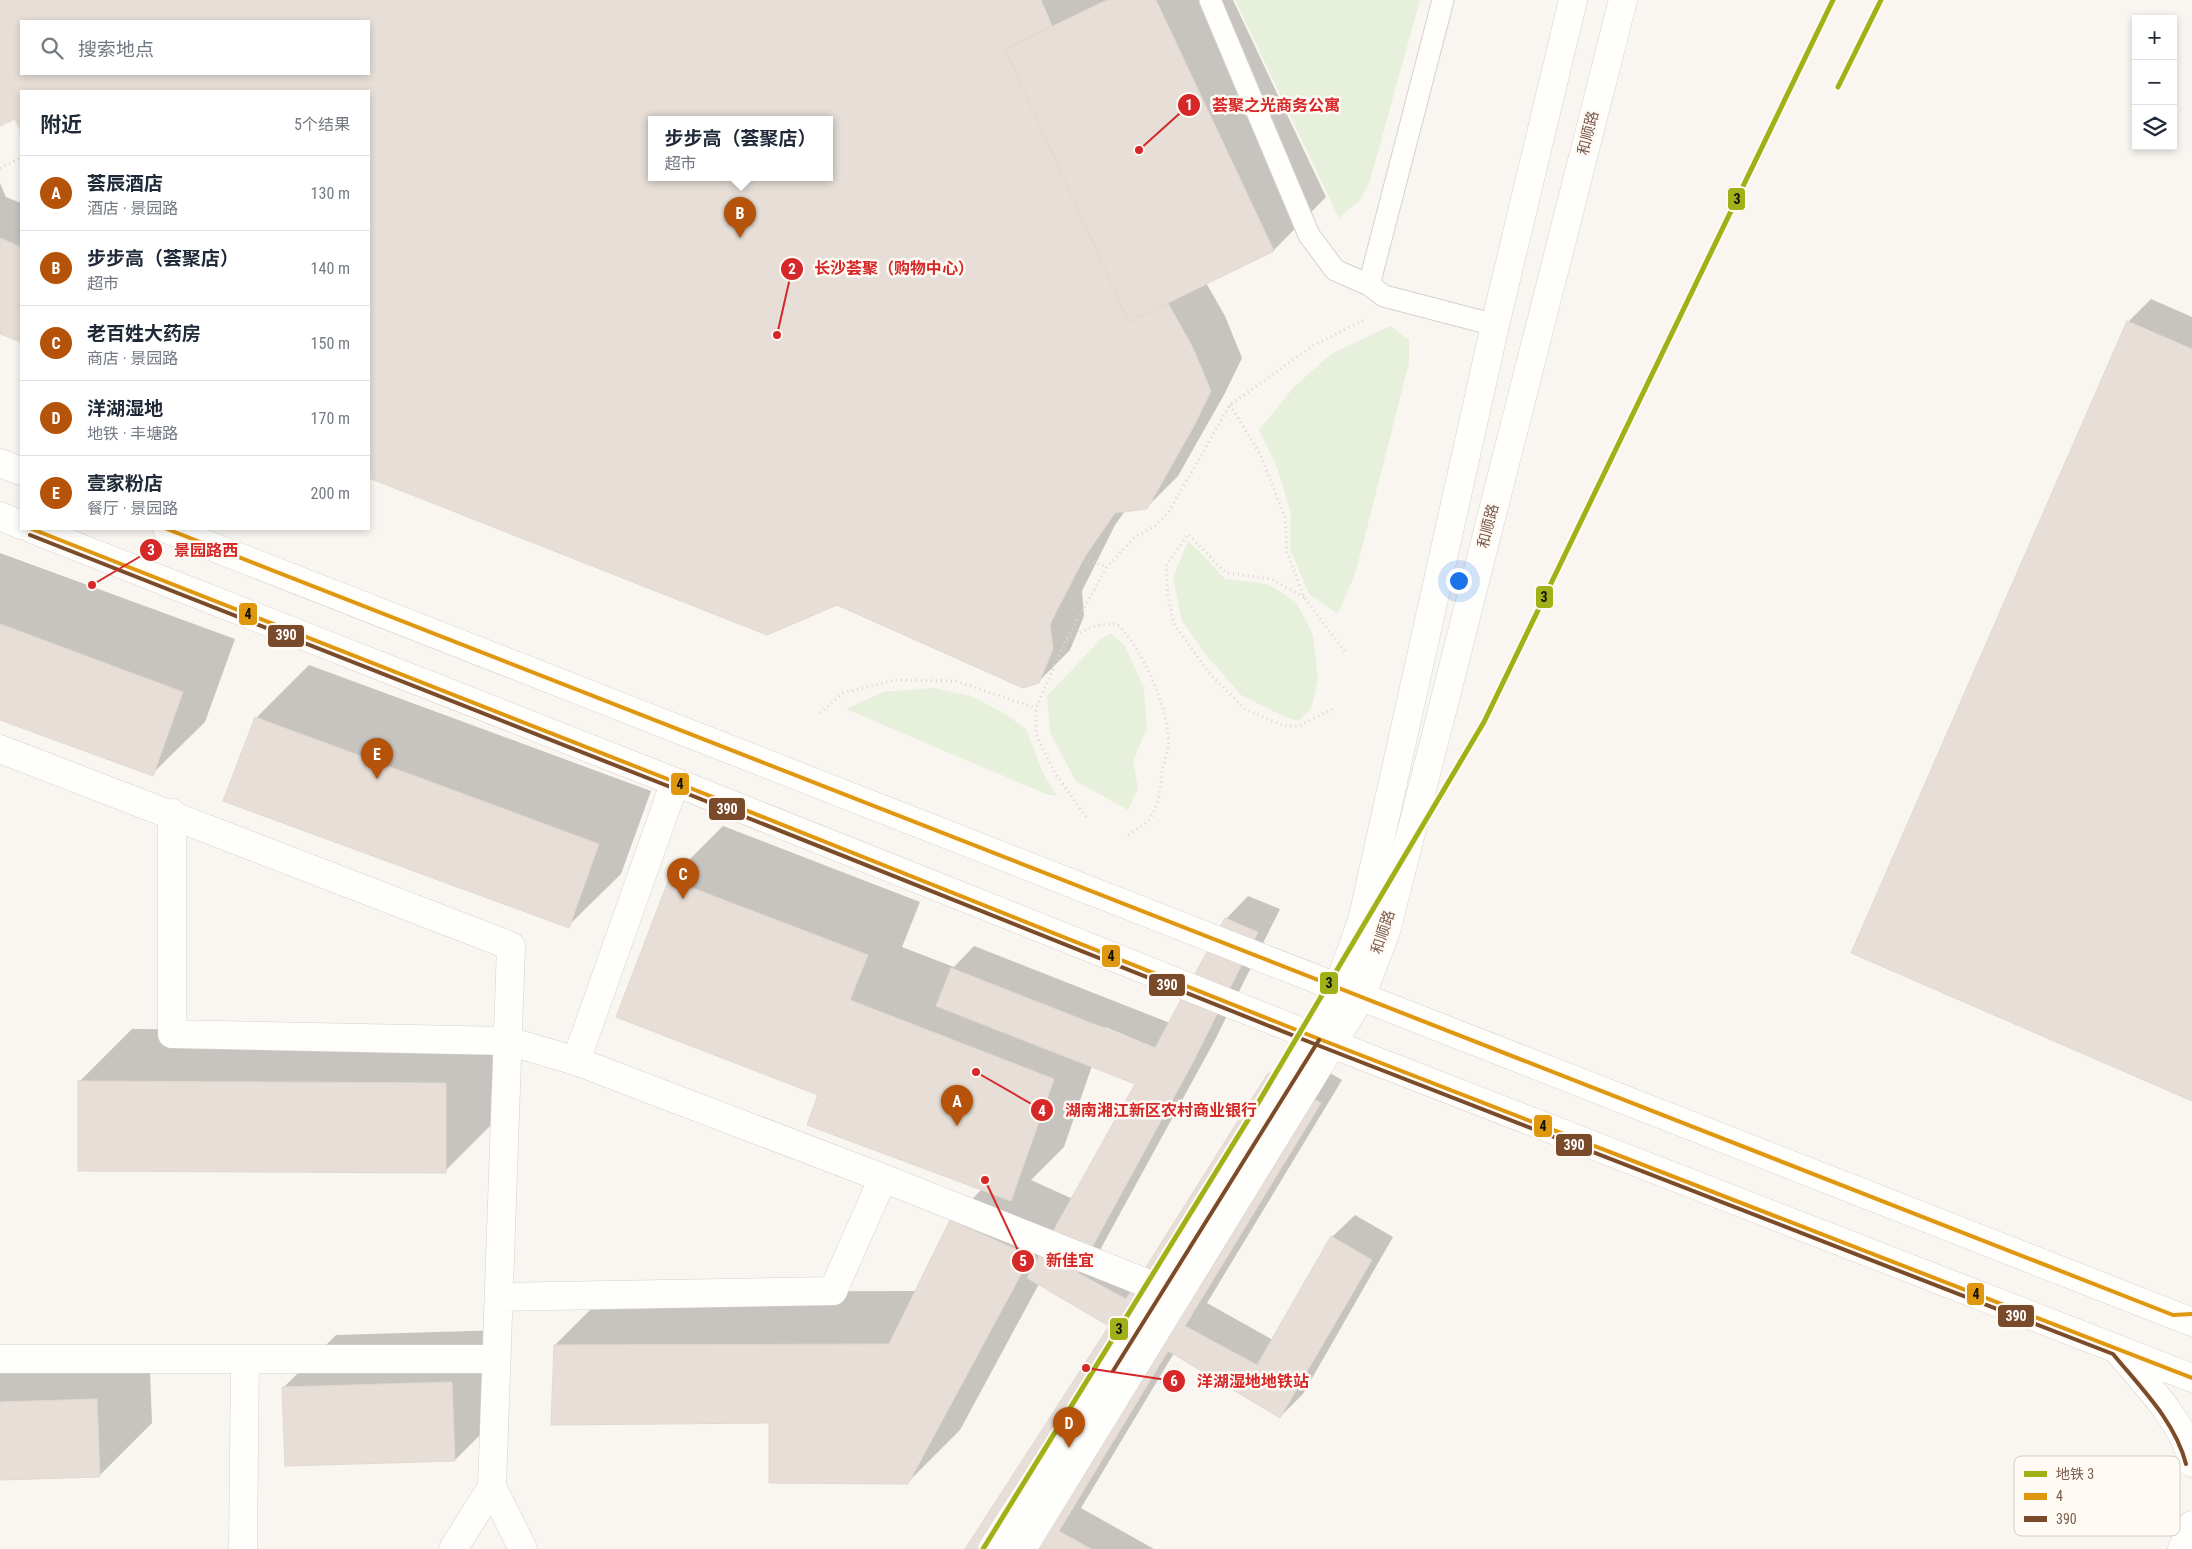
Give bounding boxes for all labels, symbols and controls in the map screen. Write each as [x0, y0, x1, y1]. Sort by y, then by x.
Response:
map controls [2132, 15, 2177, 150]
button: + [2132, 15, 2177, 60]
search box [20, 20, 370, 75]
icon: search [38, 34, 66, 62]
text: 搜索地点 [78, 38, 154, 61]
button: − [2132, 60, 2177, 105]
callout: 荟聚之光商务公寓 [1177, 89, 1350, 120]
text: 1 [1185, 96, 1193, 114]
text: 荟聚之光商务公寓 [1212, 96, 1340, 115]
button: layers [2132, 105, 2177, 150]
street label: 和顺路 [1574, 109, 1602, 157]
text: 附近 [40, 113, 82, 137]
text: 5个结果 [294, 115, 350, 134]
popup [648, 116, 833, 181]
text: 步步高（荟聚店） [664, 127, 817, 150]
text: 超市 [664, 154, 697, 173]
text: 荟辰酒店 [87, 172, 163, 195]
text: A [51, 184, 61, 203]
text: 130 m [311, 184, 350, 203]
line badge: 3 [1727, 187, 1746, 211]
text: 3 [1733, 191, 1741, 207]
pin: B [724, 197, 756, 238]
text: 酒店 · 景园路 [87, 199, 178, 218]
text: 步步高（荟聚店） [87, 247, 239, 270]
callout: 长沙荟聚（购物中心） [779, 253, 984, 284]
text: B [52, 259, 60, 278]
text: 140 m [311, 259, 350, 278]
text: 长沙荟聚（购物中心） [814, 259, 974, 278]
text: 2 [788, 260, 796, 278]
text: 超市 [87, 274, 119, 293]
text: 老百姓大药房 [87, 322, 201, 345]
text: C [51, 334, 61, 353]
text: 150 m [311, 334, 350, 353]
text: 商店 · 景园路 [87, 349, 178, 368]
text: 洋湖湿地 [87, 397, 163, 420]
text: D [51, 409, 61, 428]
text: 170 m [311, 409, 350, 428]
text: 地铁 · 丰塘路 [87, 424, 178, 443]
text: 壹家粉店 [87, 472, 163, 495]
text: E [52, 484, 60, 503]
text: 200 m [311, 484, 350, 503]
text: 餐厅 · 景园路 [87, 499, 178, 518]
street label: 和顺路 [1474, 502, 1502, 550]
callout: 景园路西 [139, 535, 248, 566]
text: 3 [147, 541, 155, 559]
text: 景园路西 [174, 541, 238, 560]
your location [1446, 568, 1472, 594]
line badge: 3 [1535, 585, 1554, 609]
text: 3 [1540, 589, 1548, 605]
line badge: 4 [238, 602, 258, 626]
text: 4 [244, 606, 252, 622]
line badge: 390 [267, 624, 305, 648]
text: 390 [275, 627, 297, 643]
pin: E [361, 738, 393, 779]
line badge: 4 [670, 772, 690, 796]
text: 4 [676, 776, 684, 792]
line badge: 390 [708, 797, 746, 821]
text: 390 [716, 801, 738, 817]
pin: C [667, 858, 699, 899]
street label: 和顺路 [1367, 908, 1399, 956]
line badge: 4 [1101, 944, 1121, 968]
text: 4 [1107, 948, 1115, 964]
line badge: 3 [1319, 971, 1339, 995]
line badge: 390 [1148, 973, 1186, 997]
text: 3 [1325, 975, 1333, 991]
text: 390 [1156, 977, 1178, 993]
pin: A [941, 1085, 973, 1126]
callout: 湖南湘江新区农村商业银行 [1030, 1095, 1267, 1126]
text: 湖南湘江新区农村商业银行 [1065, 1101, 1257, 1120]
text: 4 [1038, 1102, 1046, 1120]
line badge: 4 [1533, 1114, 1553, 1138]
text: 4 [1539, 1118, 1547, 1134]
line badge: 390 [1555, 1133, 1593, 1157]
text: 390 [1563, 1137, 1585, 1153]
callout: 新佳宜 [1011, 1245, 1104, 1276]
text: 新佳宜 [1046, 1251, 1094, 1270]
text: 5 [1019, 1252, 1027, 1270]
line badge: 4 [1966, 1282, 1985, 1306]
text: 4 [1972, 1286, 1980, 1302]
line badge: 390 [1997, 1304, 2035, 1328]
text: 390 [2005, 1308, 2027, 1324]
line badge: 3 [1109, 1317, 1129, 1341]
text: 3 [1115, 1321, 1123, 1337]
callout: 洋湖湿地地铁站 [1162, 1365, 1319, 1396]
text: 6 [1170, 1372, 1178, 1390]
text: 洋湖湿地地铁站 [1197, 1372, 1309, 1391]
pin: D [1053, 1407, 1085, 1448]
legend [2014, 1456, 2180, 1536]
text: 地铁 3 [2056, 1466, 2094, 1482]
text: 4 [2056, 1488, 2063, 1504]
text: 390 [2056, 1511, 2077, 1527]

